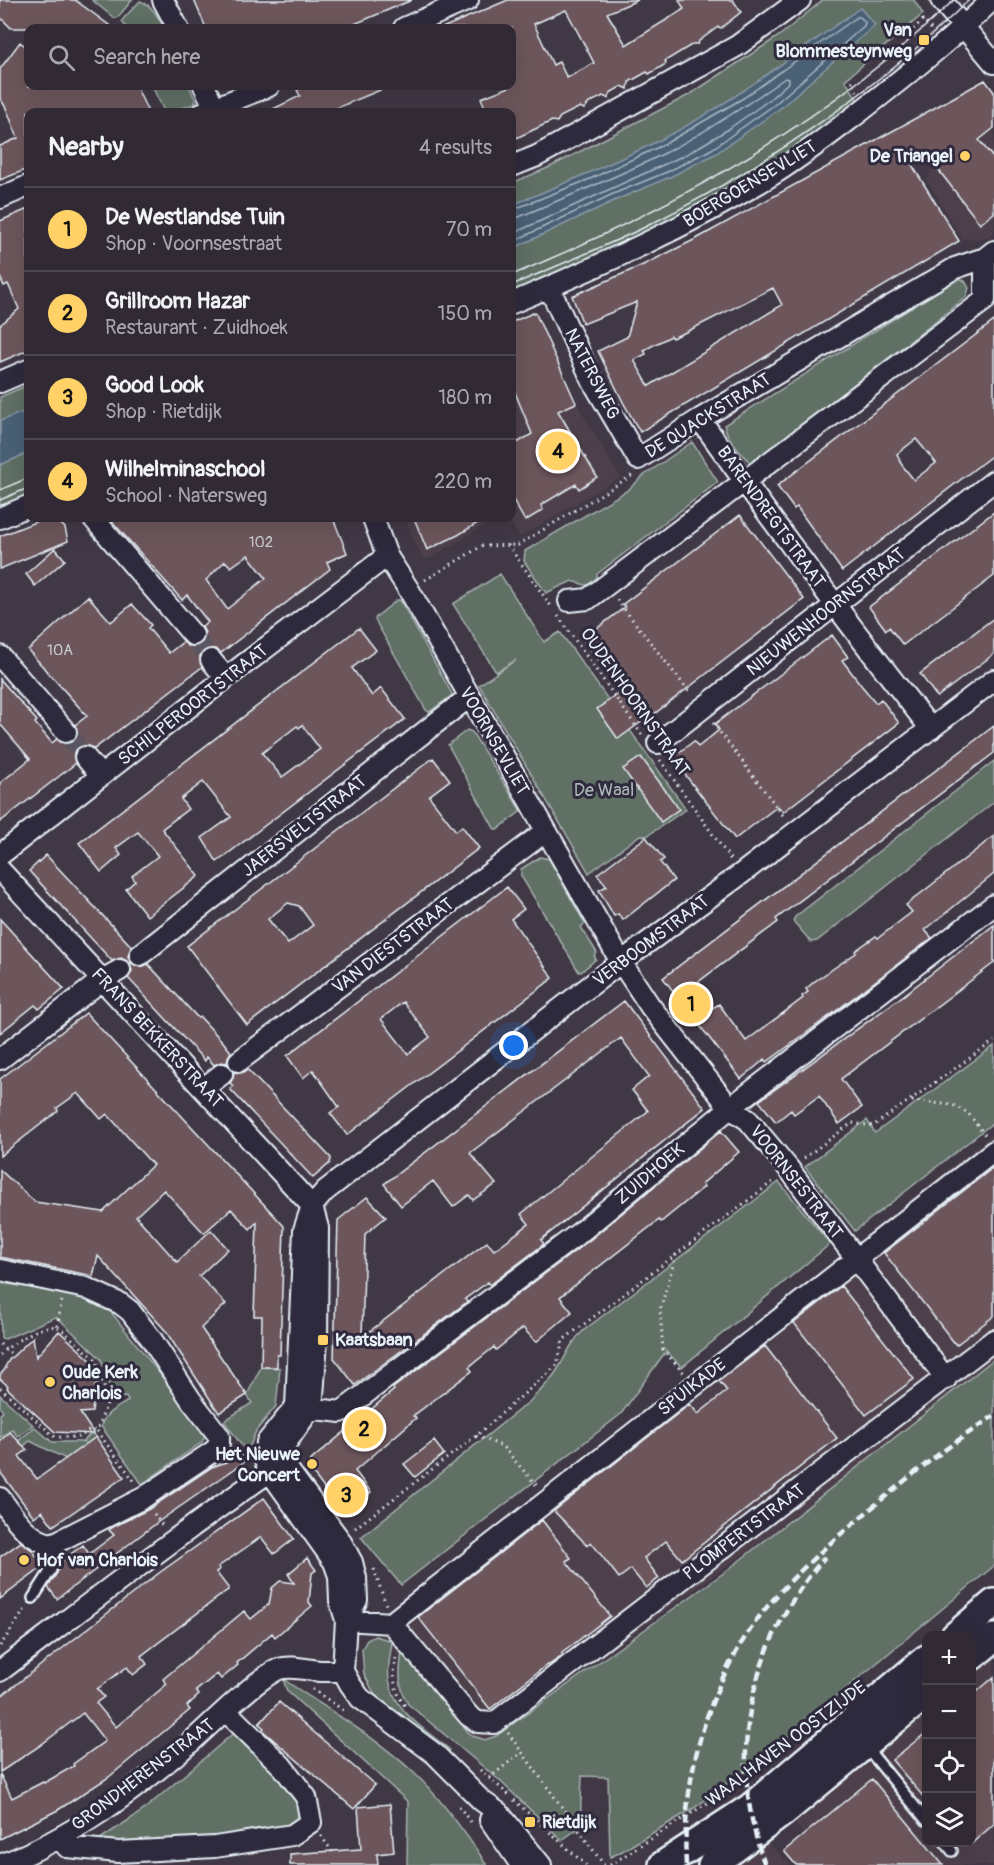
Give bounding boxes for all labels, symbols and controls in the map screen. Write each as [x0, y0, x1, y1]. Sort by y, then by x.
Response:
place label: Van Blommesteynweg [775, 19, 912, 63]
search box [24, 24, 516, 90]
marker: Van Blommesteynweg [917, 33, 931, 47]
icon: search [45, 41, 78, 74]
text: Search here [93, 43, 200, 71]
text: Nearby [48, 131, 124, 163]
text: 4 results [419, 135, 492, 160]
street label: BOERGOENSEVLIET [679, 135, 821, 233]
place label: De Triangel [870, 145, 953, 168]
marker: De Triangel [958, 149, 972, 163]
text: De Westlandse Tuin [105, 203, 285, 231]
text: 1 [64, 217, 71, 242]
text: 70 m [446, 217, 492, 242]
text: Shop · Voornsestraat [105, 231, 282, 256]
text: Grillroom Hazar [105, 287, 250, 315]
text: 2 [62, 301, 73, 326]
text: 150 m [438, 301, 492, 326]
text: Restaurant · Zuidhoek [105, 315, 288, 340]
street label: NATERSWEG [559, 325, 625, 424]
street label: DE QUACKSTRAAT [641, 368, 775, 464]
text: Good Look [105, 371, 204, 399]
text: 3 [62, 385, 73, 410]
text: 180 m [438, 385, 492, 410]
text: Shop · Rietdijk [105, 399, 222, 424]
pin: 4 [538, 428, 578, 474]
street label: BARENDREGTSTRAAT [712, 441, 830, 593]
text: Wilhelminaschool [105, 455, 265, 483]
text: 4 [62, 469, 73, 494]
text: 220 m [434, 469, 492, 494]
text: School · Natersweg [105, 483, 267, 508]
house number: 102 [249, 533, 273, 552]
street label: NIEUWENHOORNSTRAAT [742, 543, 910, 681]
street label: OUDENHOORNSTRAAT [575, 623, 695, 781]
street label: SCHILPEROORTSTRAAT [113, 639, 273, 771]
house number: 10A [47, 641, 73, 660]
street label: VOORNSEVLIET [454, 683, 534, 799]
street label: JAERSVELTSTRAAT [237, 770, 371, 882]
park label: De Waal [574, 779, 634, 802]
street label: VERBOOMSTRAAT [588, 890, 714, 992]
street label: VAN DIESTSTRAAT [328, 893, 458, 999]
street label: FRANS BEKKERSTRAAT [86, 963, 228, 1113]
pin: 1 [672, 982, 710, 1026]
your location [499, 1031, 528, 1060]
street label: VOORNSESTRAAT [744, 1120, 848, 1244]
street label: ZUIDHOEK [611, 1138, 690, 1210]
place label: Kaatsbaan [335, 1329, 413, 1352]
marker: Kaatsbaan [316, 1333, 330, 1347]
street label: SPUIKADE [653, 1353, 731, 1421]
place label: Oude Kerk Charlois [62, 1361, 138, 1405]
marker: Oude Kerk Charlois [43, 1375, 57, 1389]
pin: 2 [344, 1406, 384, 1452]
place label: Het Nieuwe Concert [215, 1443, 301, 1487]
marker: Het Nieuwe Concert [305, 1457, 319, 1471]
pin: 3 [326, 1472, 366, 1518]
street label: PLOMPERTSTRAAT [678, 1479, 810, 1585]
place label: Hof van Charlois [36, 1549, 159, 1572]
marker: Hof van Charlois [17, 1553, 31, 1567]
map controls [922, 1631, 976, 1847]
button: + [922, 1631, 976, 1685]
street label: WAALHAVEN OOSTZIJDE [701, 1676, 871, 1812]
button: − [922, 1685, 976, 1739]
street label: GRONDHERENSTRAAT [67, 1714, 219, 1836]
button: locate [922, 1739, 976, 1793]
button: layers [922, 1793, 976, 1847]
place label: Rietdijk [542, 1811, 597, 1834]
marker: Rietdijk [523, 1815, 537, 1829]

